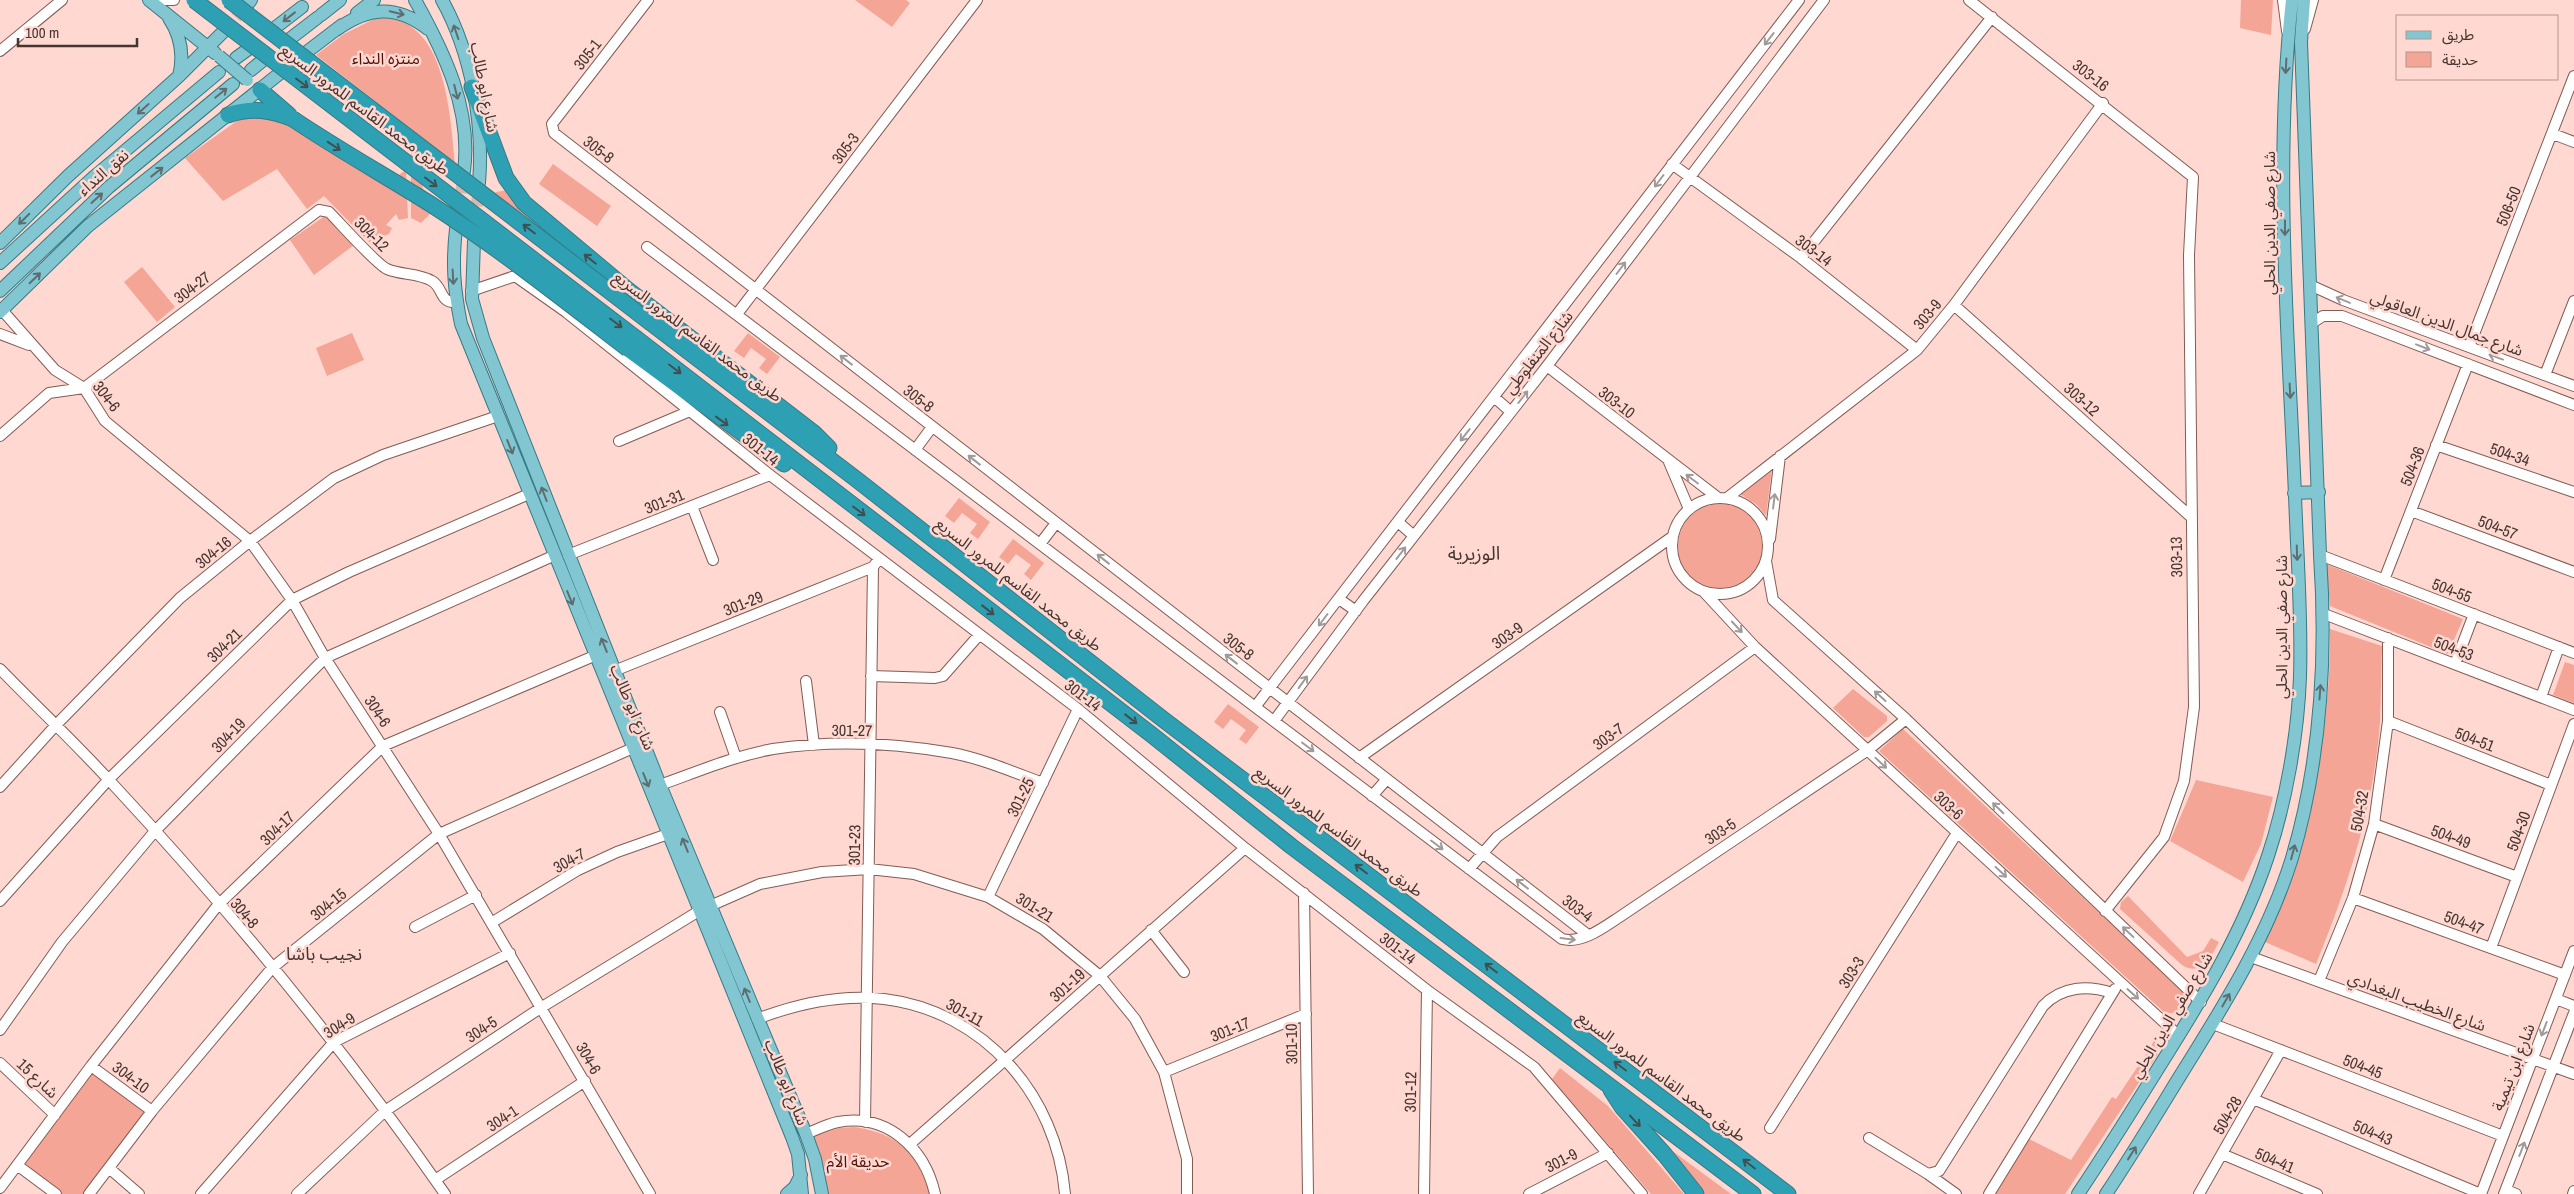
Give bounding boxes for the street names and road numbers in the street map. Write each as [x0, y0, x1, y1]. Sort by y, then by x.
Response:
street label: 305-1 [568, 33, 606, 74]
street label: طريق محمد القاسم للمرور السريع [275, 38, 454, 181]
street label: شارع ابو طالب [464, 40, 505, 134]
street label: 303-16 [2068, 54, 2114, 96]
street label: 305-3 [826, 128, 864, 168]
street label: 305-8 [579, 130, 619, 168]
street label: نفق النداء [73, 144, 133, 200]
street label: شارع صفي الدين الحلي [2258, 151, 2282, 295]
street label: 506-50 [2490, 183, 2526, 229]
street label: 304-12 [350, 212, 394, 256]
street label: 303-14 [1791, 229, 1837, 271]
street label: طريق محمد القاسم للمرور السريع [608, 265, 787, 408]
street label: 304-27 [169, 266, 215, 308]
street label: شارع جمال الدين العاقولي [2367, 285, 2526, 363]
street label: 303-9 [1908, 294, 1946, 334]
street label: شارع المنفلوطي [1498, 306, 1579, 400]
street label: 304-6 [88, 376, 126, 416]
street label: 303-12 [2059, 377, 2105, 421]
street label: 305-8 [899, 379, 939, 417]
street label: 303-10 [1594, 381, 1640, 423]
street label: 301-14 [738, 428, 784, 470]
street label: 504-34 [2487, 437, 2533, 471]
street label: 504-36 [2394, 443, 2430, 489]
street label: 301-31 [641, 483, 688, 519]
street label: 504-57 [2475, 509, 2521, 545]
street label: طريق محمد القاسم للمرور السريع [930, 512, 1107, 658]
street label: 304-16 [190, 531, 236, 573]
street label: 303-13 [2165, 536, 2187, 578]
street label: شارع صفي الدين الحلي [2270, 555, 2294, 699]
street label: 504-55 [2429, 572, 2475, 608]
street label: 301-29 [720, 585, 766, 621]
street label: 303-9 [1487, 616, 1527, 654]
street label: 304-21 [202, 622, 247, 667]
street label: 305-8 [1219, 627, 1259, 665]
street label: 504-53 [2431, 630, 2477, 666]
street label: شارع ابو طالب [603, 661, 661, 754]
street label: 301-14 [1060, 674, 1106, 716]
street label: 304-6 [360, 691, 396, 731]
street label: 304-19 [206, 713, 250, 757]
street label: 303-7 [1588, 717, 1628, 755]
street label: 301-27 [831, 719, 873, 741]
street label: 504-51 [2452, 721, 2499, 757]
street label: طريق محمد القاسم للمرور السريع [1249, 760, 1428, 903]
street label: 301-25 [1001, 774, 1039, 820]
street label: 303-6 [1929, 786, 1969, 824]
street label: 504-32 [2345, 789, 2373, 833]
street label: 304-17 [255, 806, 299, 850]
street label: 504-30 [2501, 808, 2535, 854]
street label: 303-5 [1700, 812, 1740, 850]
street label: 504-49 [2428, 819, 2474, 853]
street label: 301-23 [843, 824, 865, 866]
street label: 304-7 [549, 842, 589, 878]
street label: 304-15 [305, 883, 351, 925]
street label: 301-21 [1012, 887, 1059, 928]
street label: 303-4 [1558, 889, 1598, 927]
street label: 304-8 [226, 893, 264, 933]
street label: 504-47 [2441, 905, 2487, 939]
street label: 301-14 [1375, 927, 1421, 969]
street label: شارع صفي الدين الحلي [2125, 948, 2219, 1083]
street label: 303-3 [1833, 952, 1869, 992]
street label: 301-19 [1044, 963, 1090, 1007]
street label: شارع الخطيب البغدادي [2344, 966, 2489, 1038]
street label: 301-11 [942, 993, 988, 1032]
street label: طريق محمد القاسم للمرور السريع [1572, 1005, 1751, 1148]
street label: 304-9 [319, 1007, 359, 1043]
street label: 304-5 [461, 1011, 501, 1047]
street label: 301-17 [1207, 1011, 1253, 1047]
street label: شارع ابن تيمية [2486, 1020, 2542, 1115]
street label: 301-10 [1280, 1023, 1302, 1065]
street label: شارع ابو طالب [758, 1036, 814, 1129]
street label: 304-6 [571, 1038, 607, 1078]
street label: 504-45 [2340, 1048, 2386, 1084]
street label: شارع 15 [11, 1053, 64, 1104]
street label: 304-10 [108, 1056, 154, 1098]
street label: 301-12 [1399, 1071, 1421, 1113]
street label: 504-28 [2207, 1092, 2247, 1138]
street label: 304-1 [482, 1099, 523, 1136]
street label: 504-43 [2350, 1114, 2396, 1150]
street label: 504-41 [2252, 1142, 2299, 1178]
street label: 301-9 [1541, 1143, 1581, 1177]

